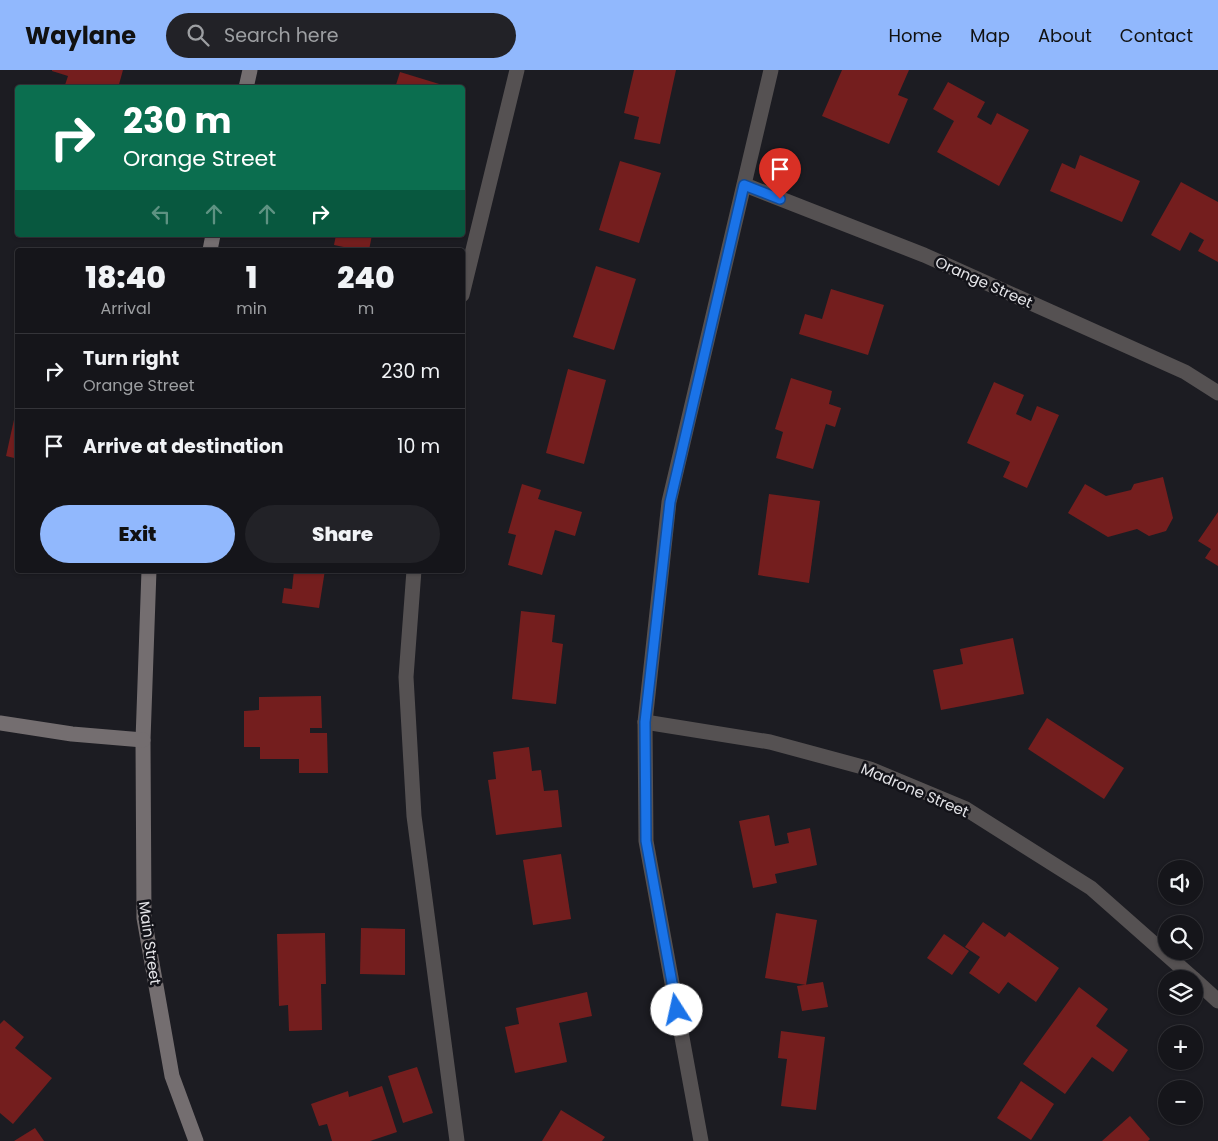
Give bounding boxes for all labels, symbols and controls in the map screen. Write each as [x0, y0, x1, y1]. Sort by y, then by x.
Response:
search box [166, 13, 516, 58]
text: Waylane [25, 19, 136, 52]
icon: search [184, 21, 212, 49]
text: Search here [224, 22, 339, 49]
text: Home [888, 23, 942, 48]
text: Map [970, 23, 1010, 48]
text: About [1038, 23, 1092, 48]
text: Contact [1120, 23, 1193, 48]
text: 230 m [123, 96, 231, 145]
icon: right [40, 105, 105, 170]
text: Orange Street [123, 143, 276, 174]
pin [759, 148, 801, 199]
icon: arrive [766, 155, 794, 183]
icon: left [147, 200, 175, 228]
icon: ahead [200, 200, 228, 228]
icon: ahead [253, 200, 281, 228]
icon: right [306, 200, 334, 228]
street label: Orange Street [932, 251, 1036, 313]
text: 18:40 [85, 256, 166, 299]
text: 1 [246, 256, 257, 299]
text: 240 [337, 256, 395, 299]
text: Arrival [100, 297, 151, 320]
text: min [236, 297, 267, 320]
text: m [358, 297, 374, 320]
text: Turn right [83, 345, 179, 372]
icon: right [40, 357, 68, 385]
text: 230 m [381, 358, 440, 385]
text: Orange Street [83, 374, 194, 397]
icon: arrive [40, 432, 68, 460]
text: Arrive at destination [83, 433, 284, 460]
text: 10 m [397, 433, 440, 460]
button: Exit [40, 505, 235, 563]
button: Share [245, 505, 440, 563]
street label: Madrone Street [858, 758, 972, 822]
map controls [1158, 860, 1203, 1125]
button: sound [1158, 860, 1203, 905]
street label: Main Street [134, 900, 166, 986]
button: search [1158, 915, 1203, 960]
button: layers [1158, 970, 1203, 1015]
position arrow [650, 983, 702, 1035]
button: + [1158, 1025, 1203, 1070]
button: − [1158, 1080, 1203, 1125]

